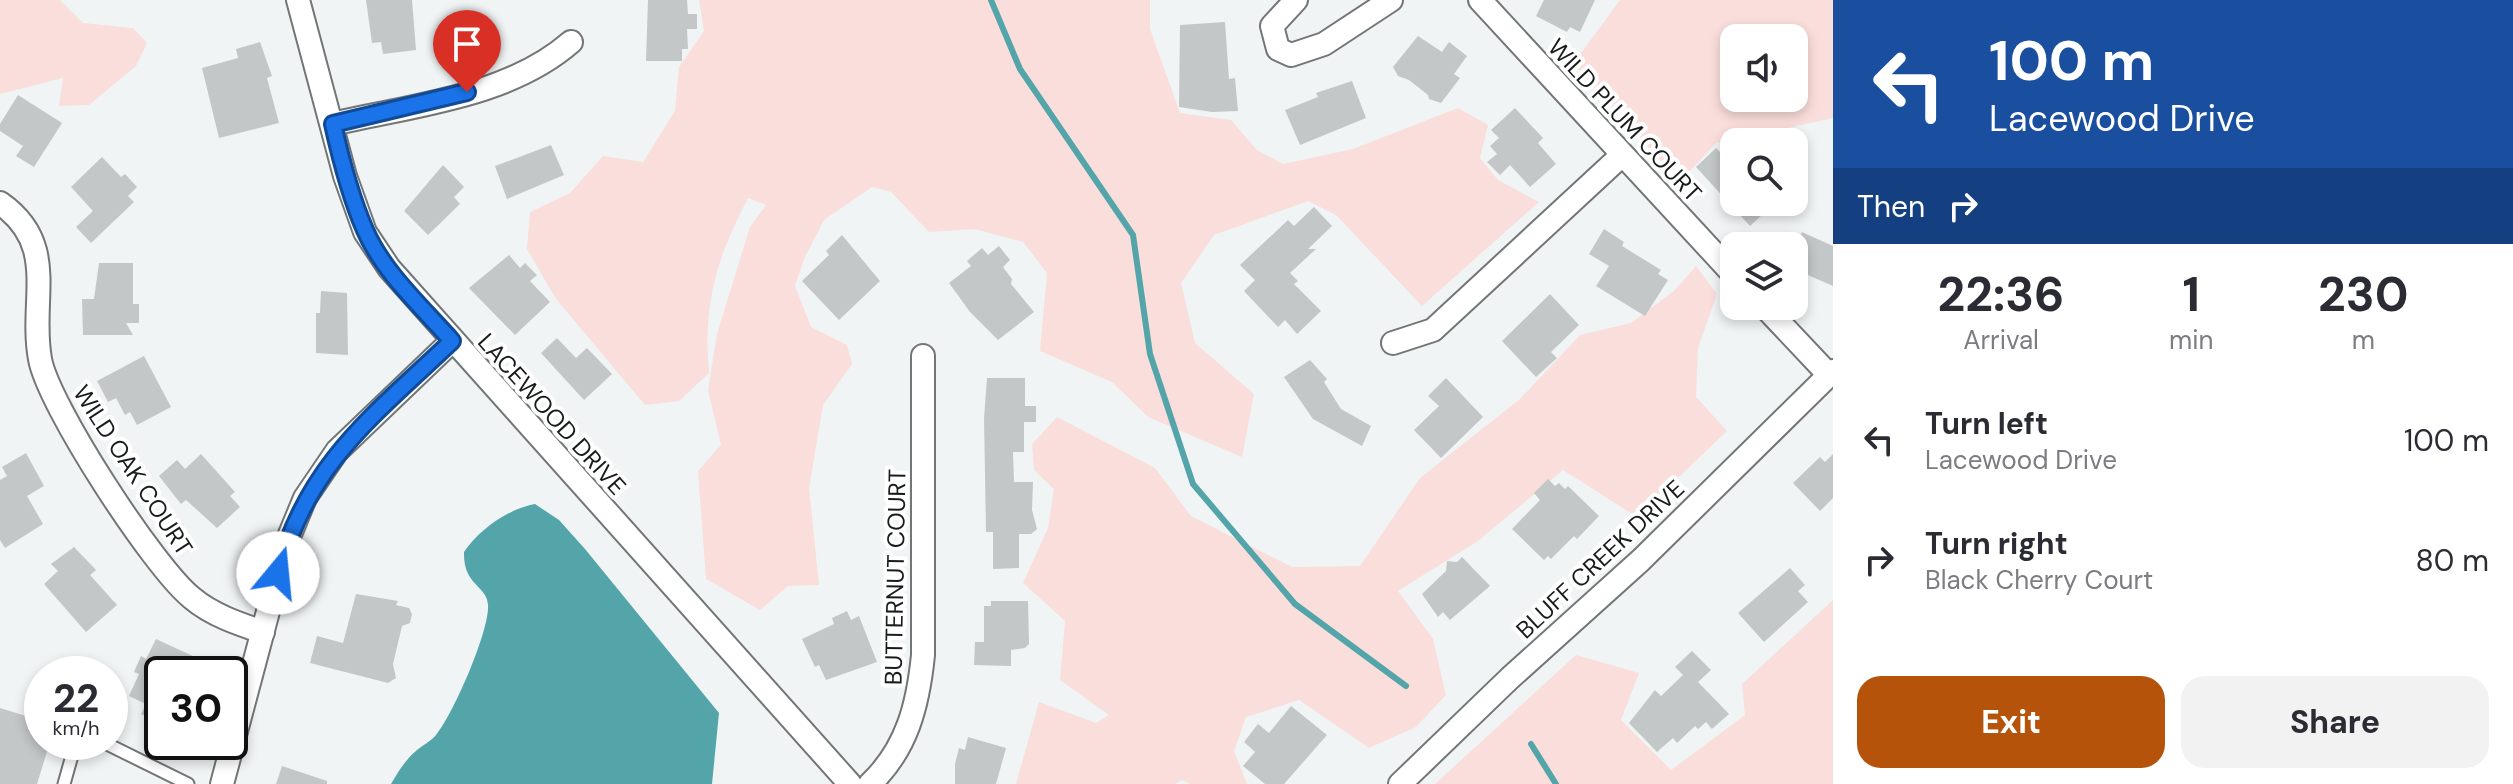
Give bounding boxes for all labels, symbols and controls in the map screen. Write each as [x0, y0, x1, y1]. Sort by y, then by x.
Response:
pin [433, 10, 501, 92]
icon: arrive [445, 22, 489, 66]
map controls [1720, 24, 1808, 320]
button: sound [1720, 24, 1808, 112]
text: 100 m [1989, 24, 2154, 97]
street label: WILD PLUM COURT [1541, 32, 1709, 208]
icon: left [1857, 32, 1961, 136]
text: Lacewood Drive [1989, 95, 2255, 142]
button: search [1720, 128, 1808, 216]
icon: right [1941, 184, 1985, 228]
text: Then [1857, 187, 1925, 226]
button: layers [1720, 232, 1808, 320]
text: 22:36 [1938, 263, 2065, 326]
text: 1 [2183, 263, 2200, 326]
text: 230 [2318, 263, 2408, 326]
text: Arrival [1963, 323, 2039, 357]
text: min [2169, 323, 2213, 357]
text: m [2352, 323, 2375, 357]
street label: LACEWOOD DRIVE [471, 327, 633, 501]
street label: WILD OAK COURT [66, 379, 200, 561]
text: Turn left [1925, 404, 2048, 443]
icon: left [1857, 418, 1901, 462]
text: 100 m [2404, 421, 2489, 460]
text: Lacewood Drive [1925, 443, 2117, 477]
street label: BUTTERNUT COURT [878, 469, 912, 685]
street label: BLUFF CREEK DRIVE [1509, 473, 1691, 645]
text: Turn right [1925, 524, 2068, 563]
position arrow [236, 531, 320, 615]
icon: right [1857, 538, 1901, 582]
text: 80 m [2416, 541, 2489, 580]
text: Black Cherry Court [1925, 563, 2153, 597]
speed limit sign: 30 [144, 656, 248, 760]
text: 22 [53, 672, 99, 724]
button: Exit [1857, 676, 2165, 768]
button: Share [2181, 676, 2489, 768]
text: km/h [52, 715, 100, 741]

